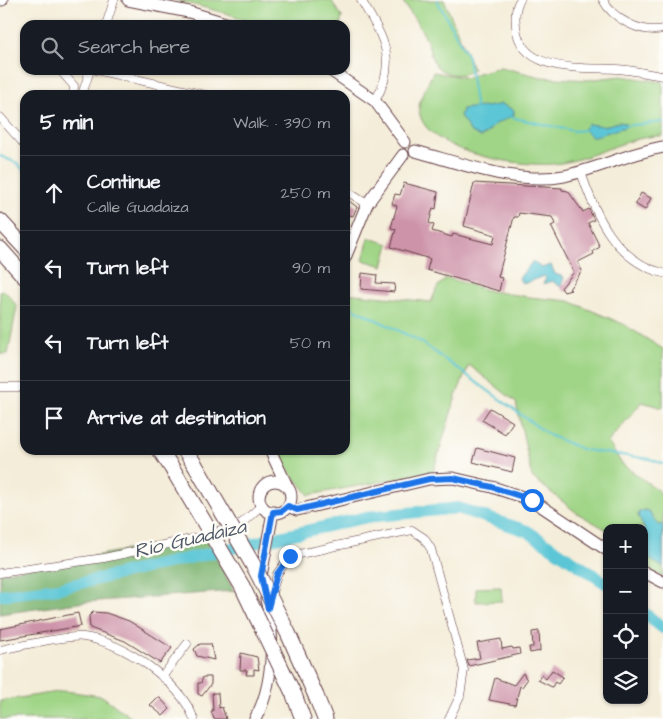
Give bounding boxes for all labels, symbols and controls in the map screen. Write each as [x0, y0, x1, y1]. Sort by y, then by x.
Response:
search box [20, 20, 350, 75]
icon: search [38, 34, 66, 62]
text: Search here [78, 34, 190, 61]
text: 5 min [40, 108, 93, 137]
text: Walk · 390 m [233, 112, 330, 134]
text: Continue [87, 169, 161, 196]
icon: ahead [40, 179, 68, 207]
text: 250 m [281, 182, 330, 204]
text: Calle Guadaiza [87, 196, 189, 218]
icon: left [40, 254, 68, 282]
text: Turn left [87, 255, 168, 282]
text: 90 m [292, 257, 330, 279]
icon: left [40, 329, 68, 357]
text: Turn left [87, 330, 168, 357]
text: 50 m [290, 332, 330, 354]
icon: arrive [40, 404, 68, 432]
text: Arrive at destination [87, 405, 266, 432]
route start [521, 489, 544, 512]
water label: Rio Guadaiza [131, 512, 250, 565]
map controls [603, 524, 648, 704]
button: + [603, 524, 648, 569]
route end [279, 545, 302, 568]
button: − [603, 569, 648, 614]
button: locate [603, 614, 648, 659]
button: layers [603, 659, 648, 704]

